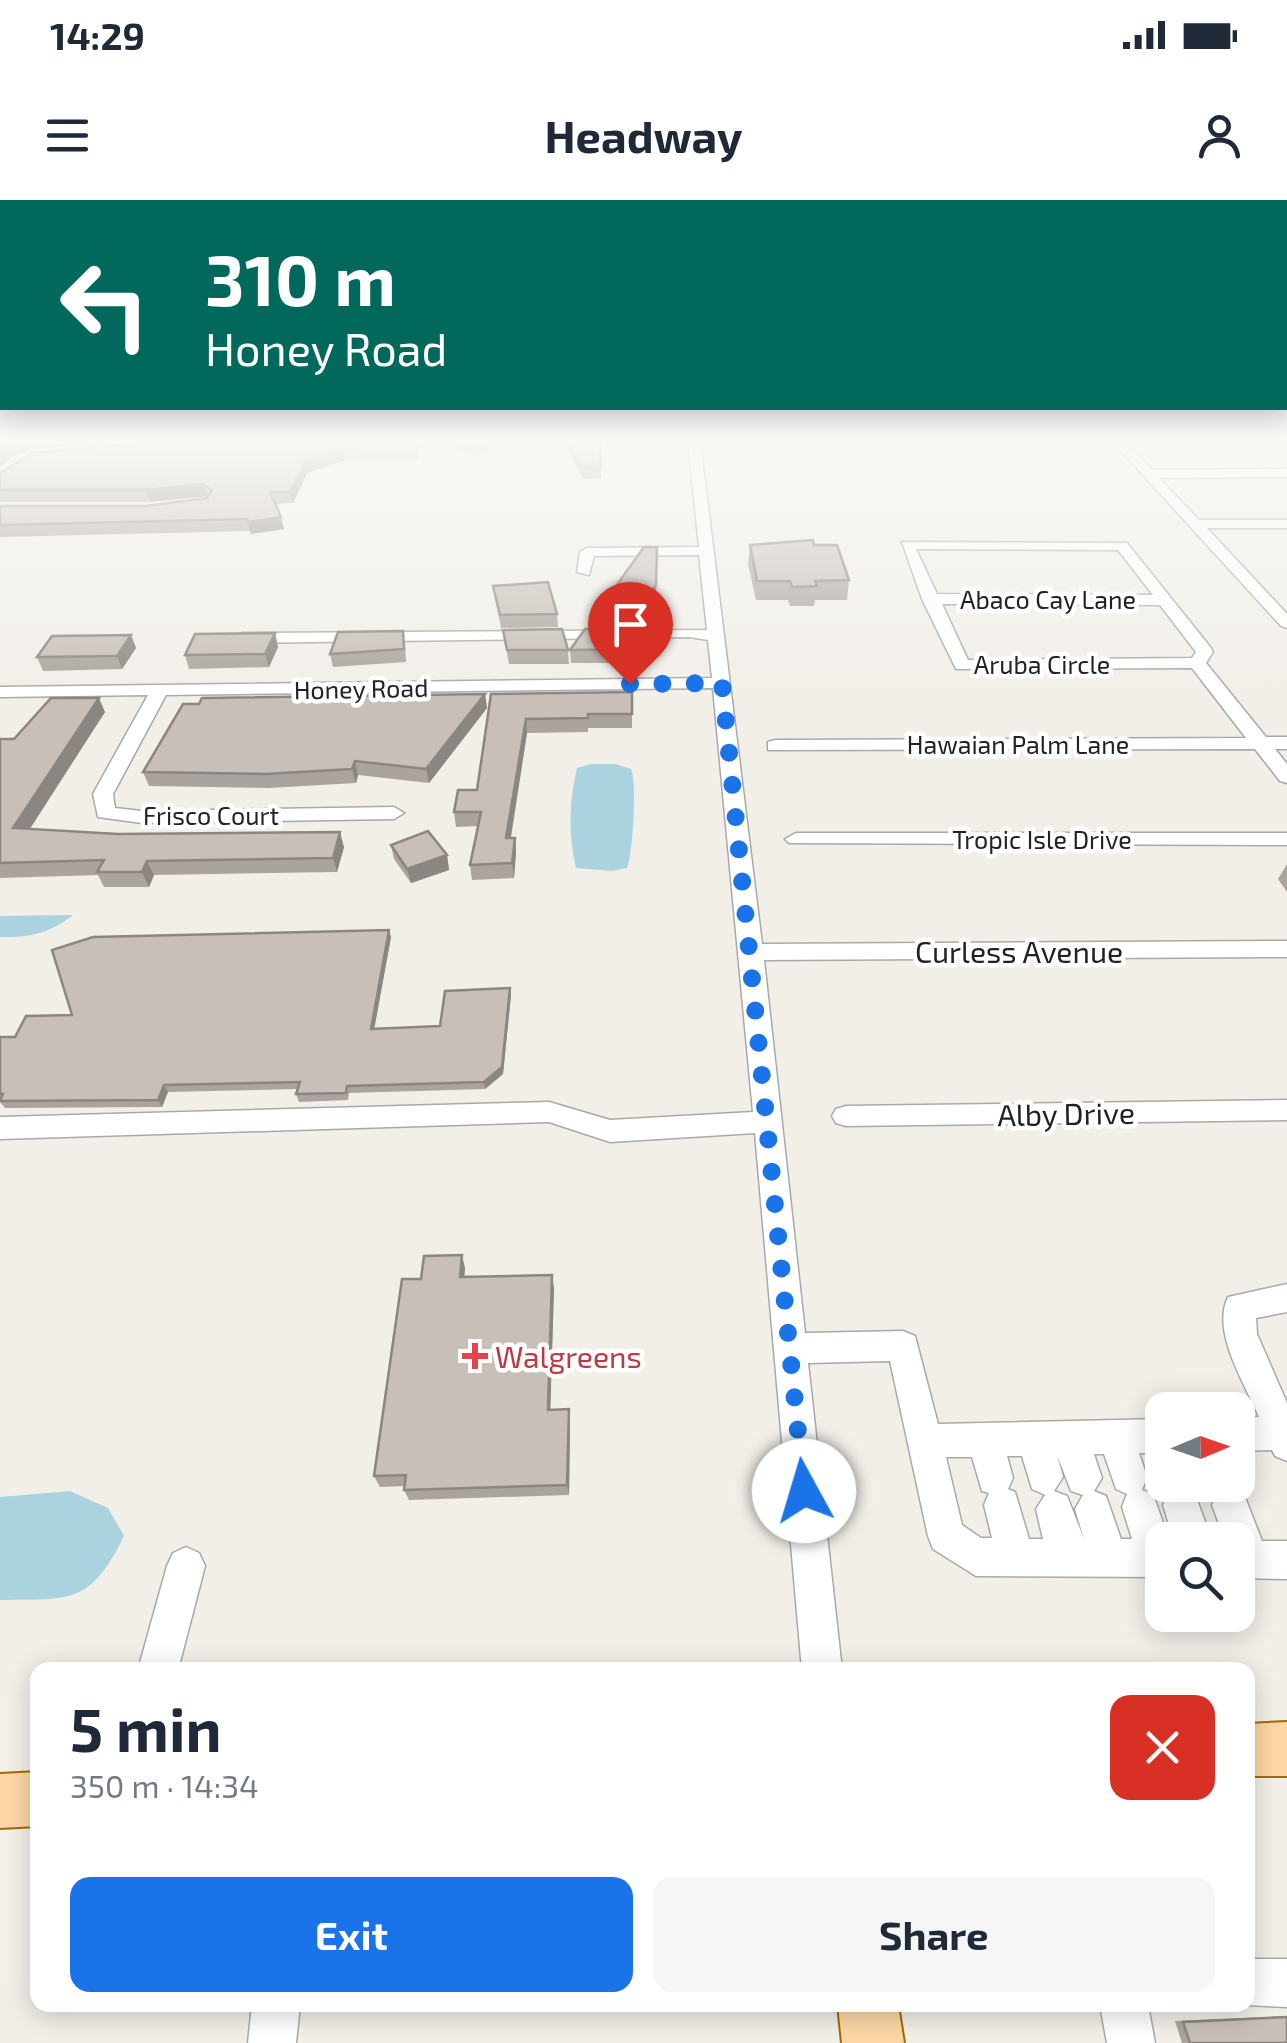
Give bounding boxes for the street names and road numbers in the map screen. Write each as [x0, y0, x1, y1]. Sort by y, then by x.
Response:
street label: Abaco Cay Lane [960, 584, 1136, 614]
street label: Aruba Circle [974, 649, 1110, 679]
street label: Honey Road [293, 672, 429, 704]
street label: Hawaian Palm Lane [907, 729, 1129, 759]
street label: Frisco Court [143, 800, 279, 830]
street label: Tropic Isle Drive [952, 824, 1132, 854]
street label: Curless Avenue [915, 933, 1123, 969]
street label: Alby Drive [997, 1094, 1135, 1132]

